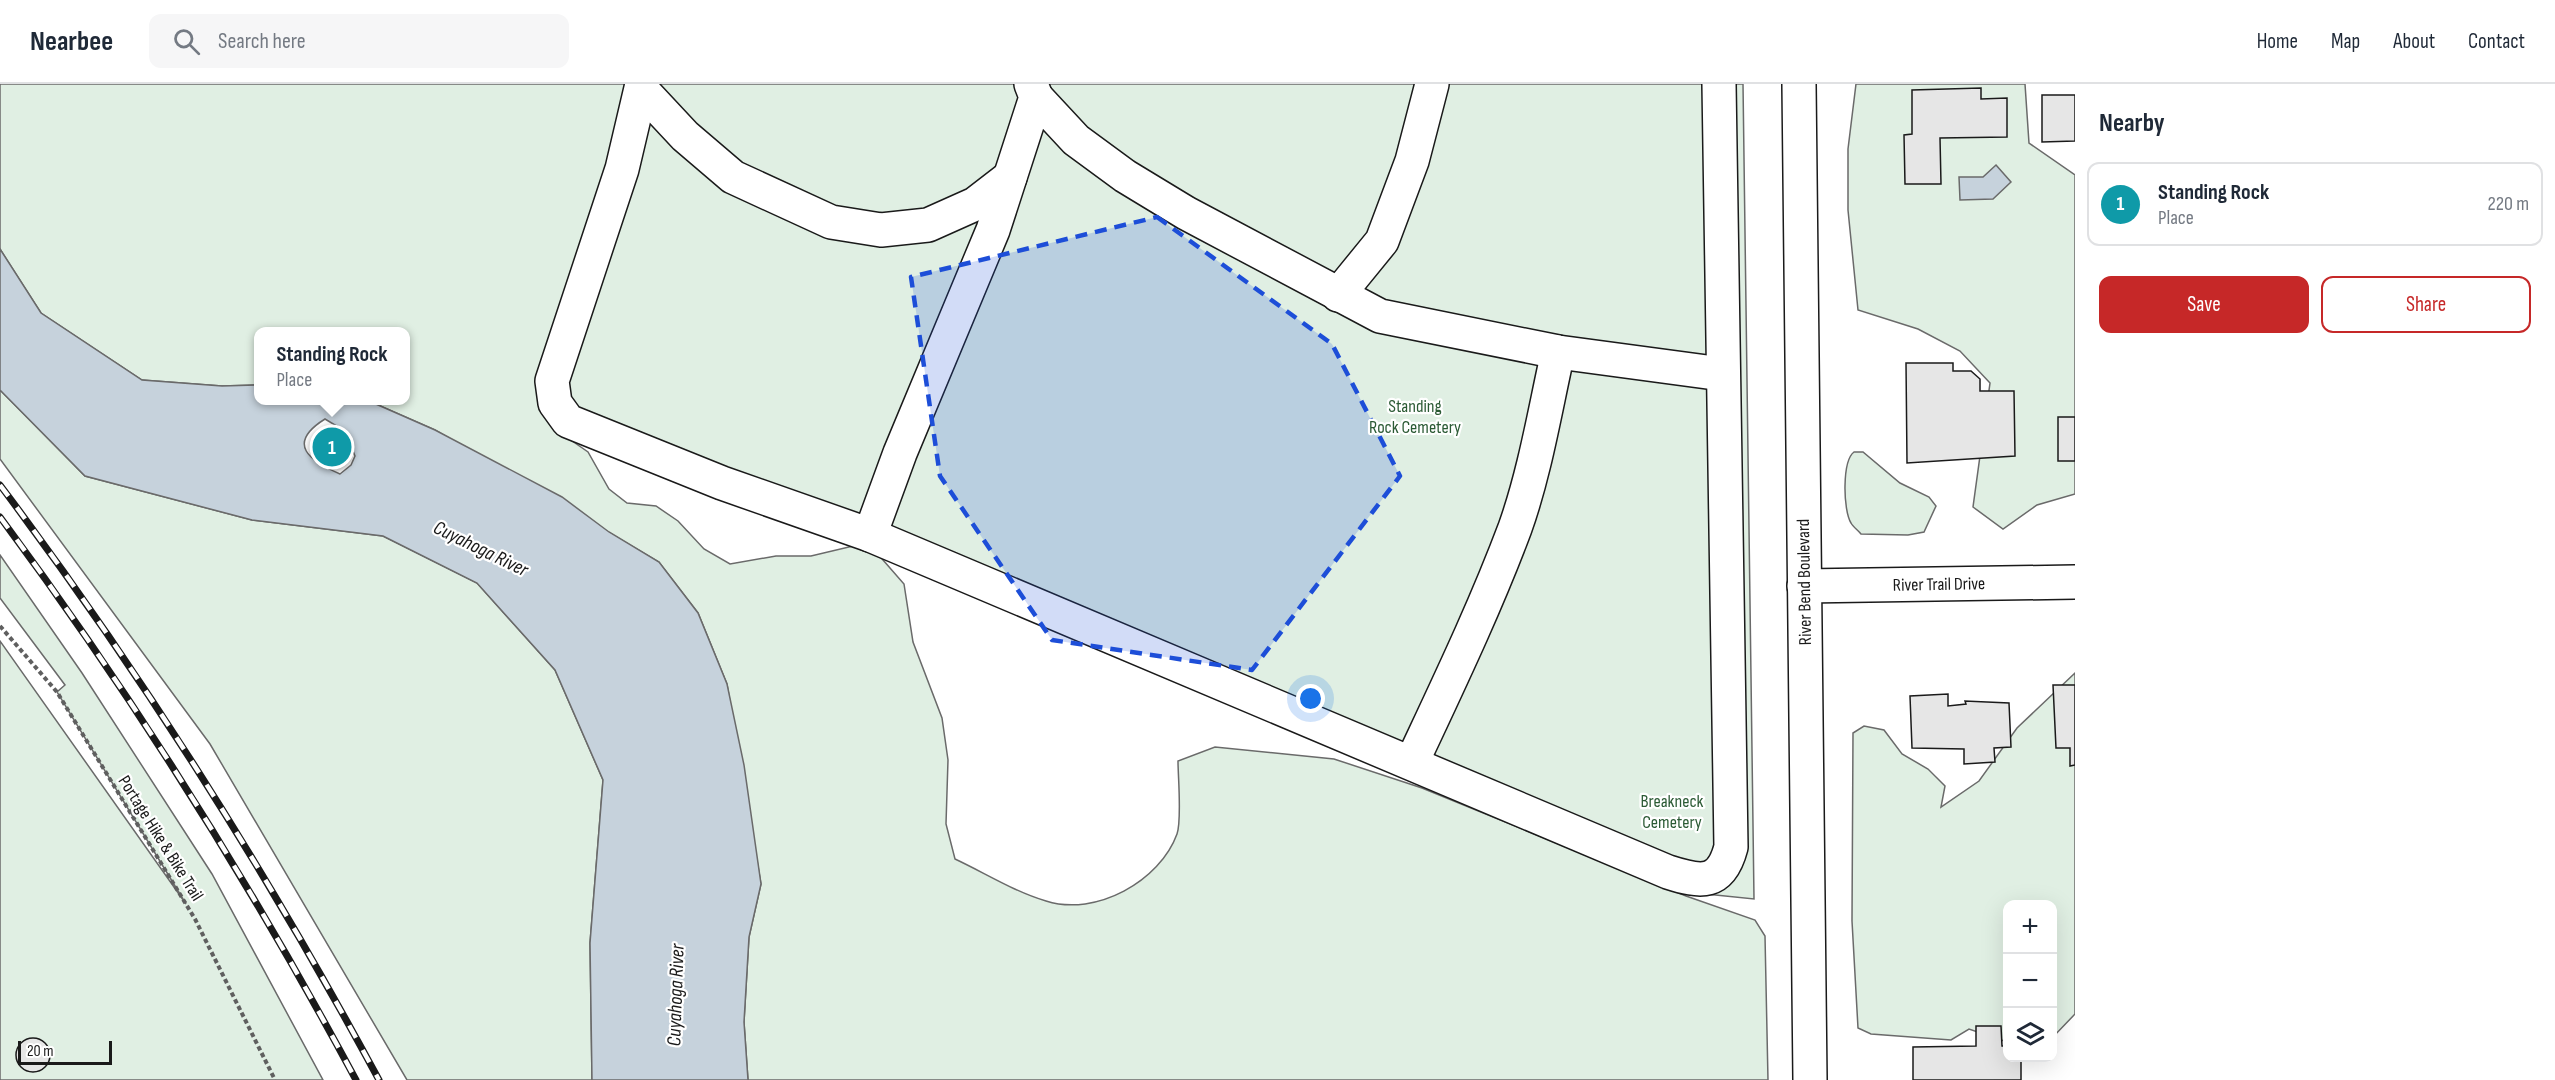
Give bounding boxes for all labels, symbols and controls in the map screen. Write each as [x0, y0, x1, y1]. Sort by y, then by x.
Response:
search box [149, 14, 569, 68]
text: Nearbee [30, 25, 113, 58]
icon: search [170, 25, 203, 58]
text: Search here [218, 28, 306, 55]
text: Home [2257, 29, 2298, 54]
text: Map [2331, 29, 2360, 54]
text: About [2393, 29, 2435, 54]
text: Contact [2468, 29, 2525, 54]
text: Nearby [2099, 108, 2165, 139]
text: Standing Rock [2158, 179, 2269, 206]
text: 1 [2117, 192, 2124, 216]
text: 220 m [2488, 192, 2529, 216]
text: Place [2158, 206, 2194, 230]
button: Save [2099, 276, 2309, 333]
button: Share [2321, 276, 2531, 333]
popup [254, 327, 410, 405]
text: Standing Rock [276, 341, 388, 368]
text: Place [276, 368, 312, 392]
park label: Standing Rock Cemetery [1369, 396, 1461, 438]
pin: 1 [312, 424, 352, 470]
water label: Cuyahoga River [429, 516, 533, 583]
street label: River Bend Boulevard [1793, 519, 1816, 645]
street label: River Trail Drive [1893, 573, 1985, 596]
your location [1296, 684, 1325, 713]
street label: Portage Hike & Bike Trail [114, 772, 208, 905]
park label: Breakneck Cemetery [1641, 791, 1704, 833]
map controls [2003, 900, 2057, 1062]
button: + [2003, 900, 2057, 954]
water label: Cuyahoga River [662, 942, 690, 1047]
button: − [2003, 954, 2057, 1008]
button: layers [2003, 1008, 2057, 1062]
scale bar [18, 1038, 112, 1066]
text: 20 m [27, 1042, 54, 1061]

